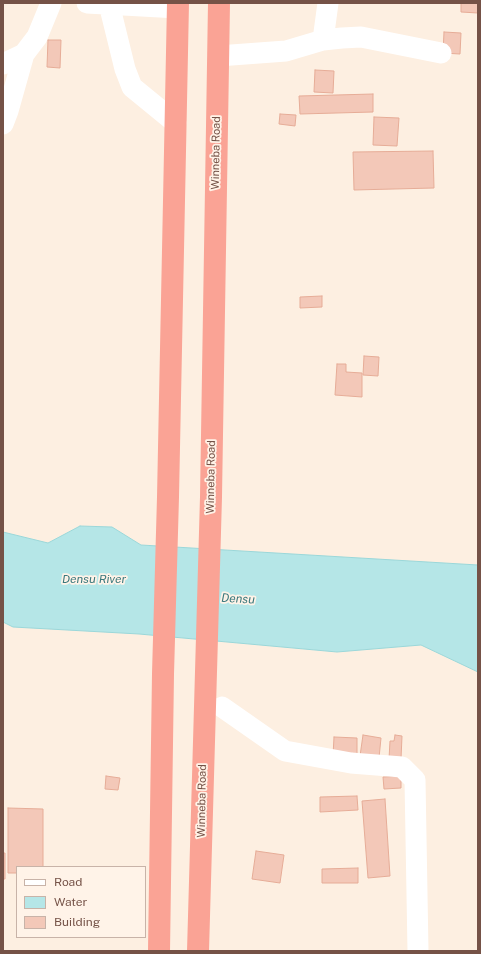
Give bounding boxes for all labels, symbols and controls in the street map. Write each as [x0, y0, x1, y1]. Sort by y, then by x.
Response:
street label: Winneba Road [209, 116, 223, 190]
street label: Winneba Road [204, 440, 218, 514]
water label: Densu River [62, 572, 126, 586]
water label: Densu [221, 591, 255, 607]
street label: Winneba Road [195, 764, 209, 838]
legend [16, 866, 146, 938]
text: Road [54, 875, 82, 889]
text: Water [54, 895, 87, 909]
text: Building [54, 915, 100, 929]

